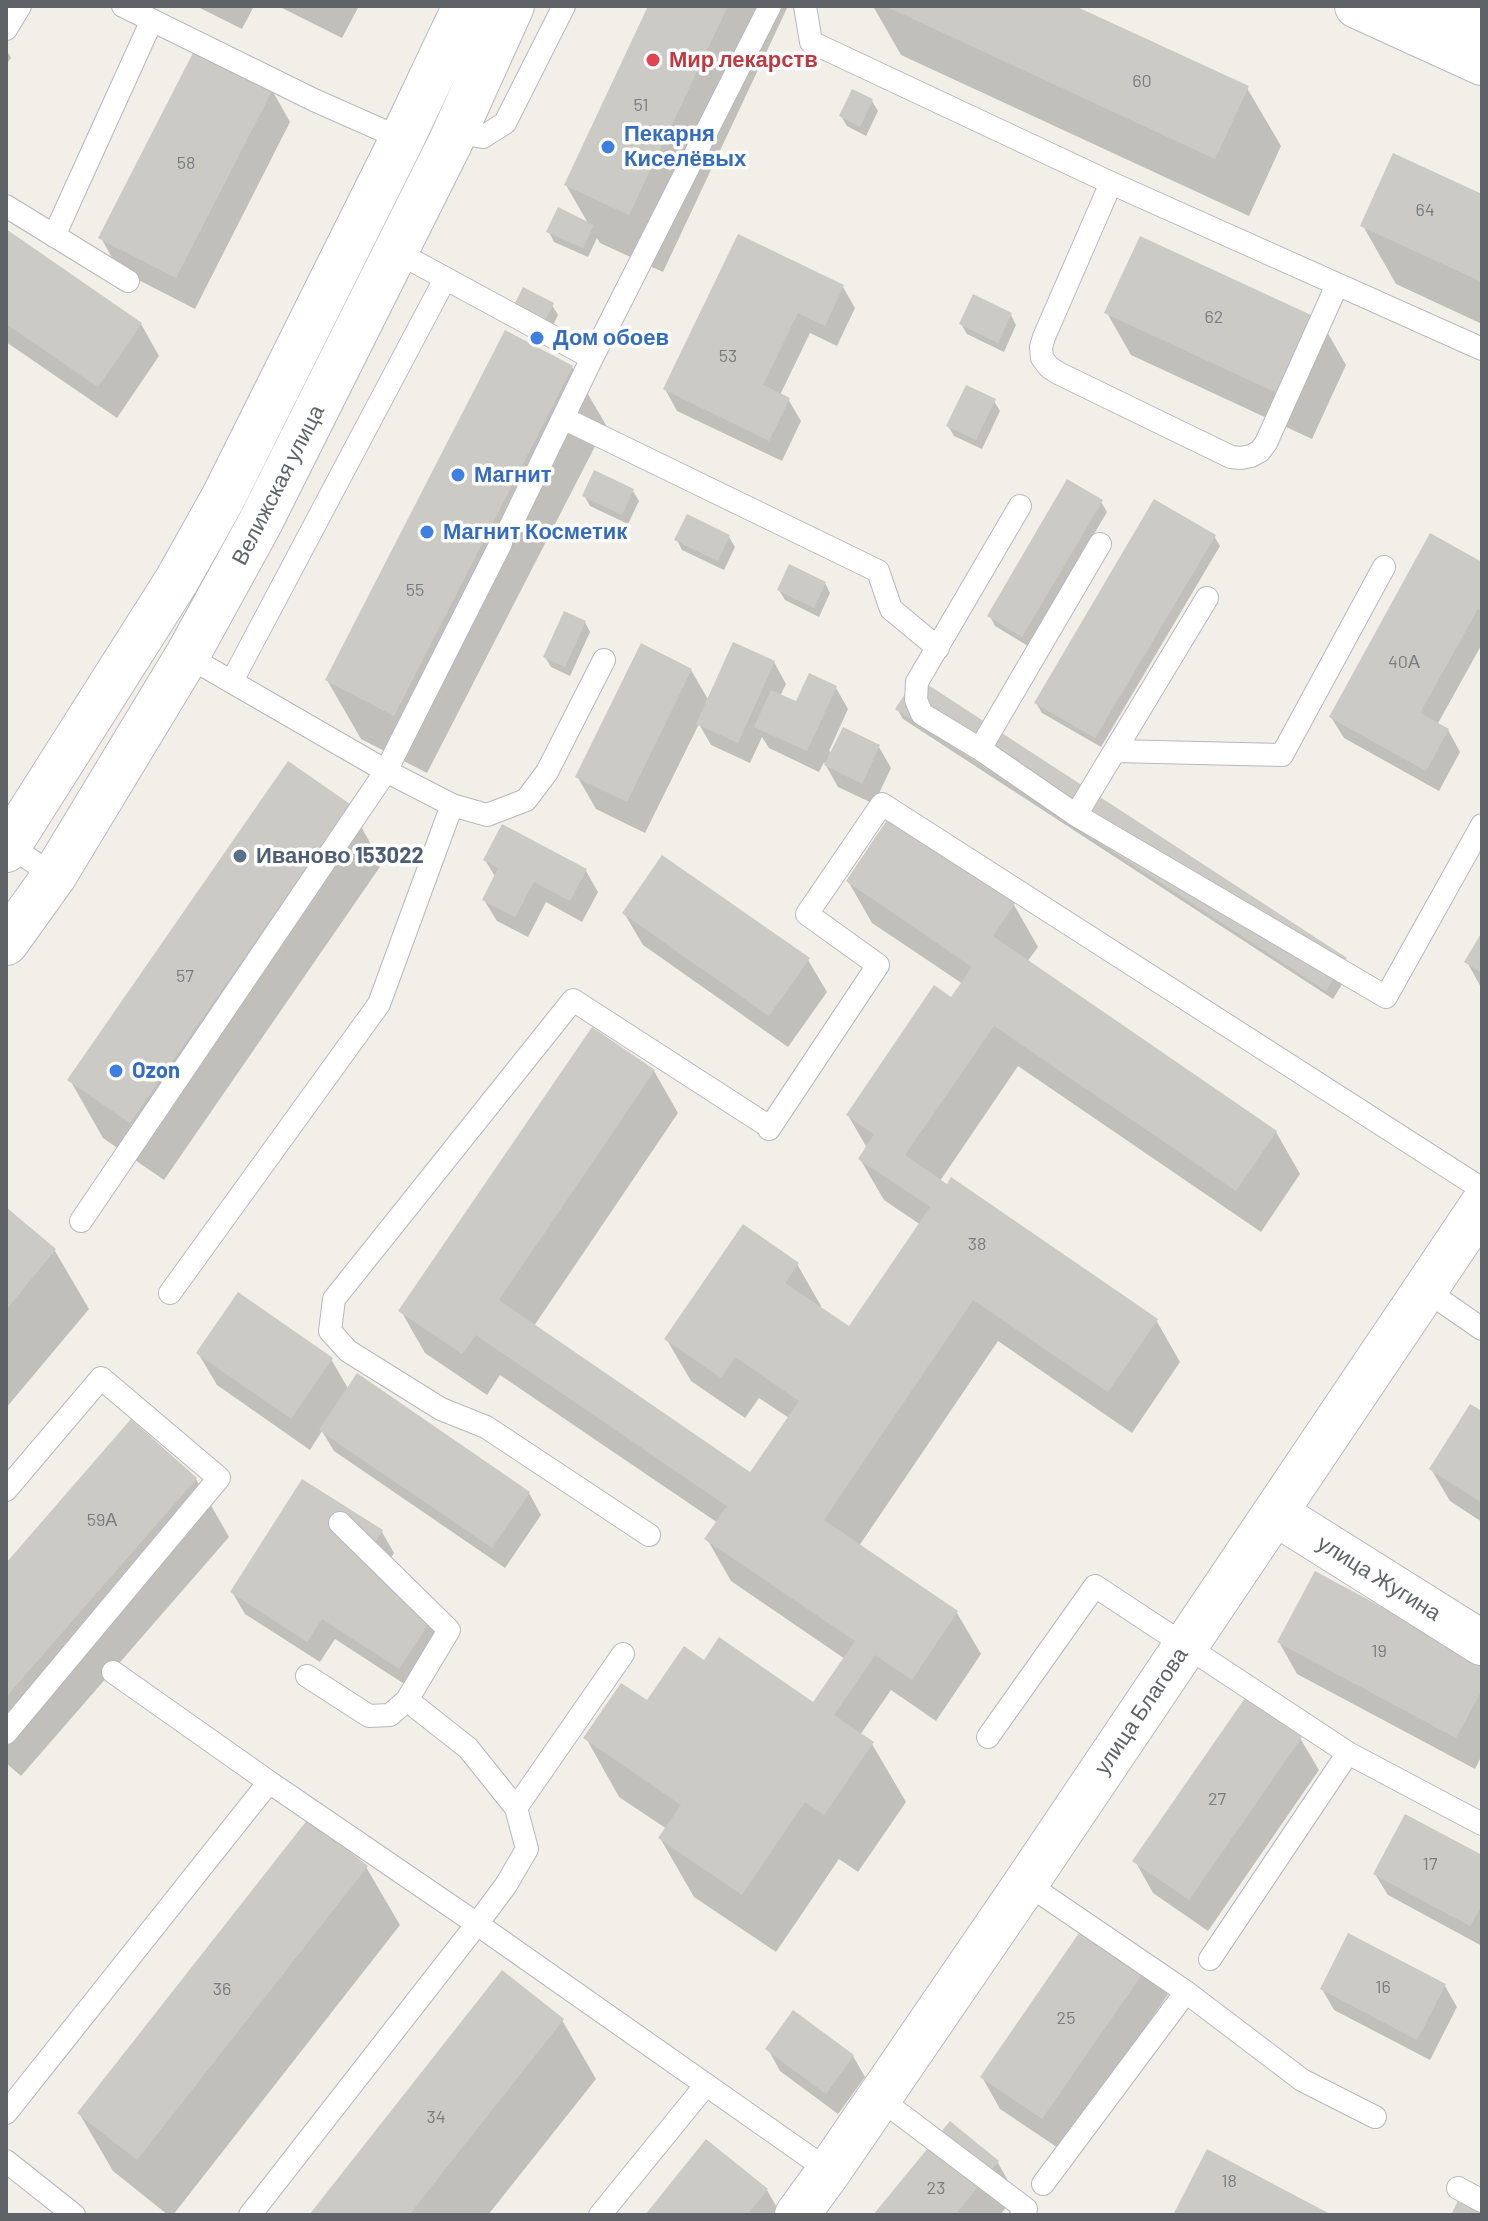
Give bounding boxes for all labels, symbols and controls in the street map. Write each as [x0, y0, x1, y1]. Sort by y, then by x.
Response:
place label: Мир лекарств [669, 47, 818, 73]
marker: Мир лекарств [644, 51, 662, 69]
house number: 60 [1132, 70, 1152, 92]
house number: 51 [633, 94, 649, 116]
place label: Пекарня Киселёвых [624, 121, 746, 172]
marker: Пекарня Киселёвых [599, 138, 617, 156]
house number: 58 [177, 152, 195, 174]
house number: 64 [1415, 199, 1435, 221]
house number: 62 [1205, 306, 1223, 328]
place label: Дом обоев [553, 325, 669, 351]
marker: Дом обоев [528, 329, 546, 347]
house number: 53 [719, 345, 737, 367]
street label: Велижская улица [226, 401, 330, 569]
place label: Магнит [474, 462, 552, 488]
marker: Магнит [449, 466, 467, 484]
place label: Магнит Косметик [443, 519, 627, 545]
marker: Магнит Косметик [418, 523, 436, 541]
house number: 55 [406, 579, 424, 601]
house number: 40А [1388, 651, 1420, 673]
place label: Иваново 153022 [256, 843, 424, 869]
marker: Иваново 153022 [231, 847, 249, 865]
house number: 57 [176, 965, 194, 987]
place label: Ozon [132, 1058, 180, 1084]
marker: Ozon [107, 1062, 125, 1080]
house number: 38 [968, 1233, 986, 1255]
house number: 59А [87, 1509, 117, 1531]
street label: улица Жугина [1312, 1530, 1446, 1626]
house number: 19 [1371, 1640, 1387, 1662]
street label: улица Благова [1089, 1642, 1193, 1780]
house number: 27 [1208, 1788, 1226, 1810]
house number: 17 [1423, 1853, 1437, 1875]
house number: 16 [1375, 1976, 1391, 1998]
house number: 36 [213, 1978, 231, 2000]
house number: 25 [1057, 2007, 1075, 2029]
house number: 34 [426, 2106, 446, 2128]
house number: 18 [1221, 2170, 1237, 2192]
house number: 23 [927, 2177, 945, 2199]

